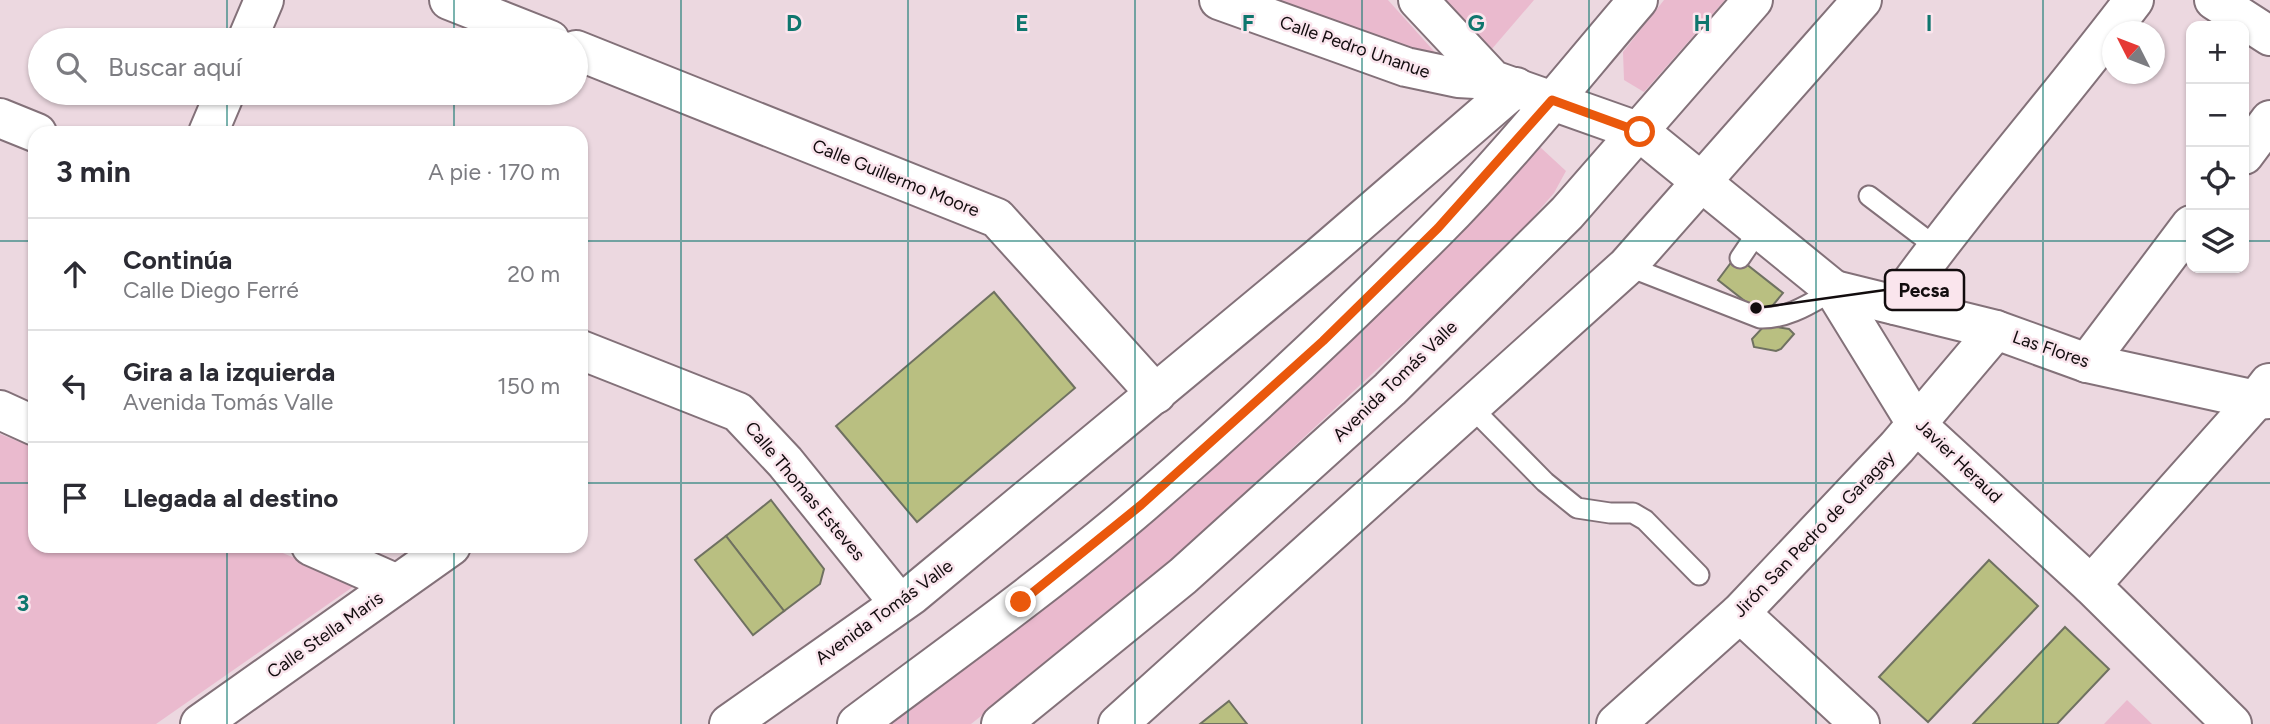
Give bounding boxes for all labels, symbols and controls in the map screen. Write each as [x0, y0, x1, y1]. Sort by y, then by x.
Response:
text: D [786, 9, 802, 37]
text: E [1015, 9, 1029, 37]
text: F [1242, 9, 1255, 37]
text: G [1467, 9, 1485, 37]
text: H [1693, 9, 1711, 37]
text: I [1926, 9, 1932, 37]
street label: Calle Pedro Unanue [1277, 11, 1433, 83]
north arrow [2102, 21, 2165, 84]
map controls [2186, 21, 2249, 273]
button: + [2186, 21, 2249, 84]
search box [28, 28, 588, 105]
icon: search [52, 48, 90, 86]
text: Buscar aquí [108, 51, 242, 83]
button: − [2186, 84, 2249, 147]
route start [1624, 116, 1655, 147]
street label: Calle Guillermo Moore [809, 134, 983, 222]
button: locate [2186, 147, 2249, 210]
text: 3 min [56, 153, 131, 190]
text: A pie · 170 m [428, 158, 560, 186]
button: layers [2186, 210, 2249, 273]
text: Continúa [123, 244, 232, 276]
icon: ahead [56, 255, 94, 293]
text: 20 m [507, 260, 560, 288]
callout: Pecsa [1885, 270, 1964, 310]
text: Calle Diego Ferré [123, 276, 299, 304]
text: Pecsa [1898, 279, 1950, 302]
street label: Avenida Tomás Valle [1328, 316, 1462, 446]
street label: Las Flores [2010, 326, 2092, 372]
text: Gira a la izquierda [123, 356, 335, 388]
icon: left [56, 367, 94, 405]
text: 150 m [497, 372, 560, 400]
text: Avenida Tomás Valle [123, 388, 333, 416]
street label: Javier Heraud [1911, 414, 2007, 508]
street label: Calle Thomas Esteves [740, 417, 870, 565]
street label: Jirón San Pedro de Garagay [1729, 446, 1900, 622]
icon: arrive [56, 479, 94, 517]
text: Llegada al destino [123, 482, 338, 514]
street label: Avenida Tomás Valle [811, 555, 957, 669]
route end [1005, 586, 1036, 617]
street label: Calle Stella Maris [263, 587, 387, 683]
text: 3 [17, 589, 29, 617]

